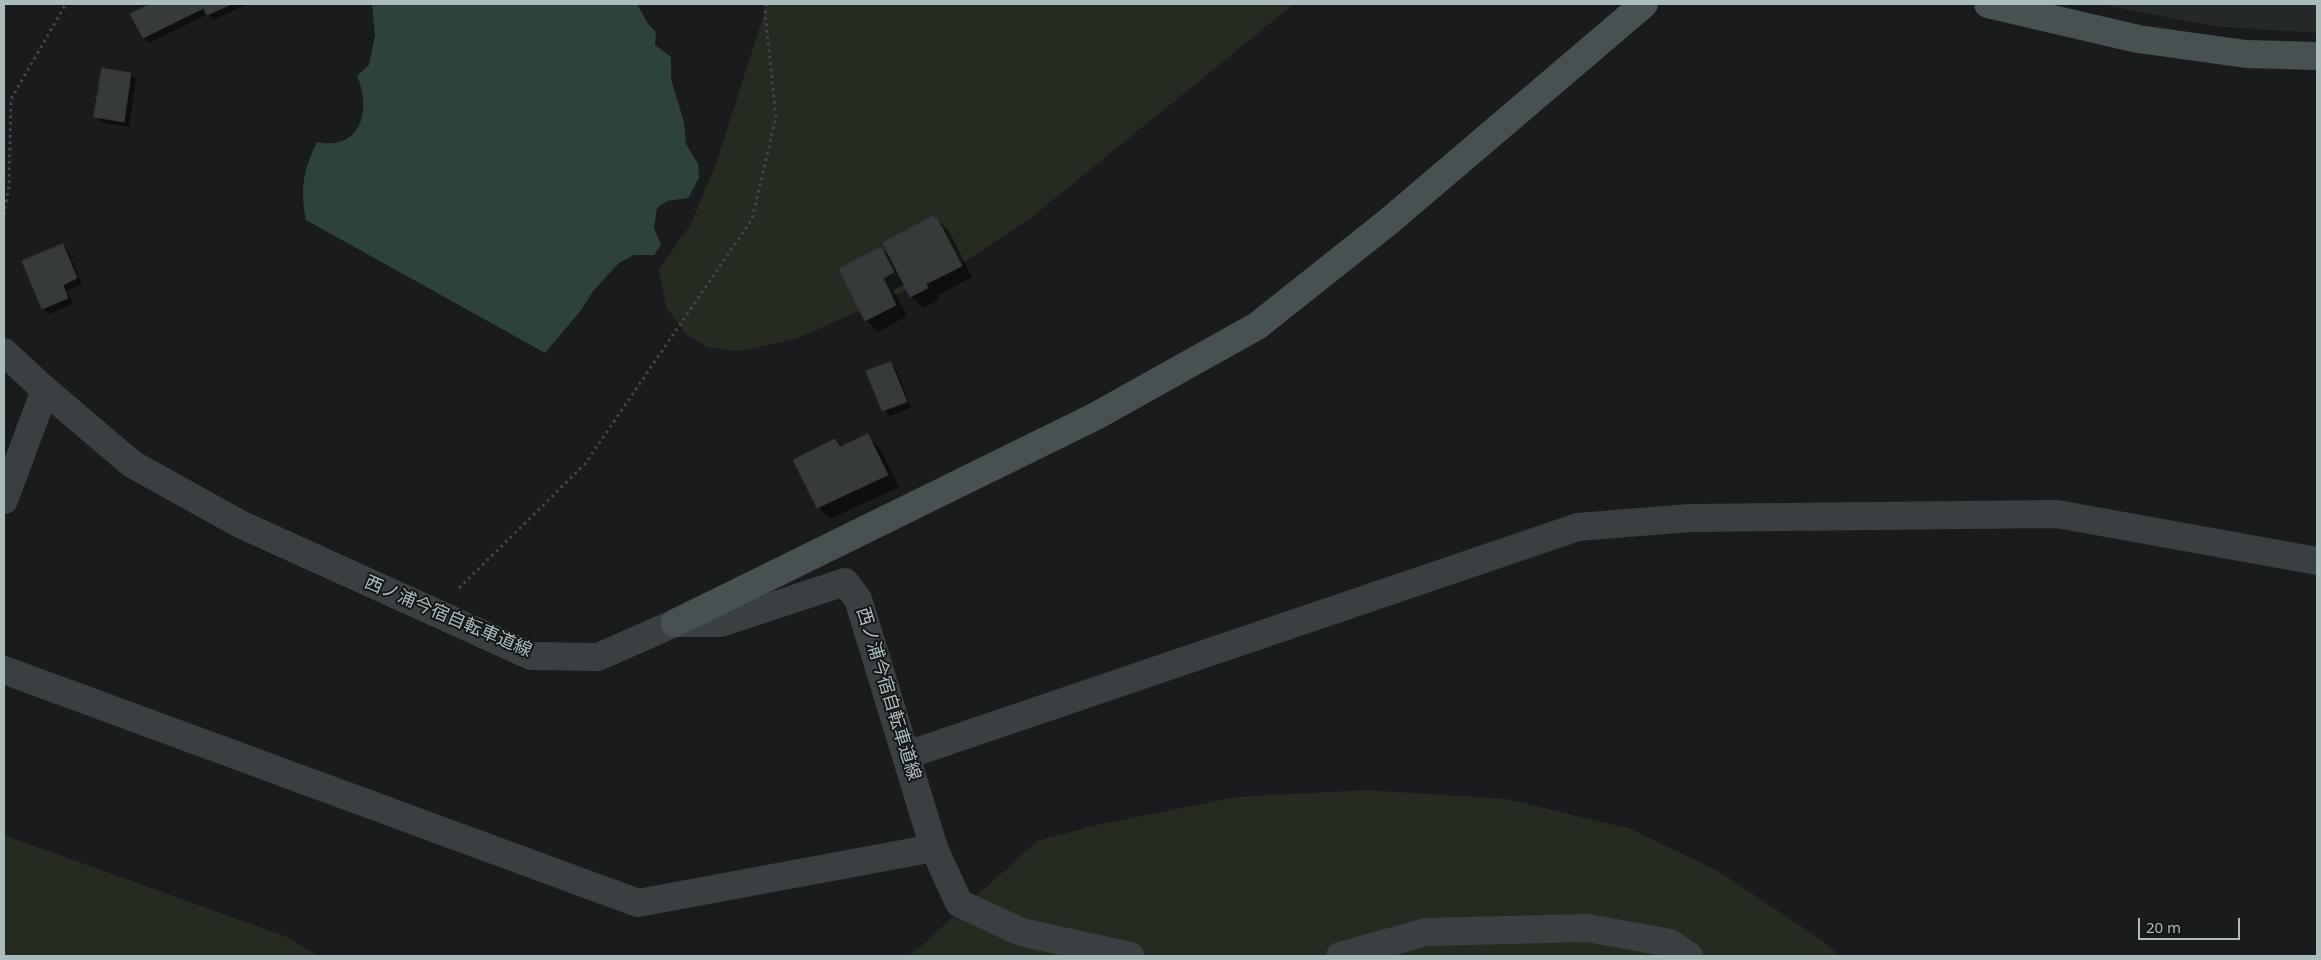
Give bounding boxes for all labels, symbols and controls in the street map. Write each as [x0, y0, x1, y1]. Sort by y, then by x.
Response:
street label: 西ノ浦今宿自転車道線 [361, 572, 535, 662]
street label: 西ノ浦今宿自転車道線 [851, 605, 925, 783]
scale bar [2141, 908, 2244, 940]
text: 20 m [2146, 917, 2181, 937]

